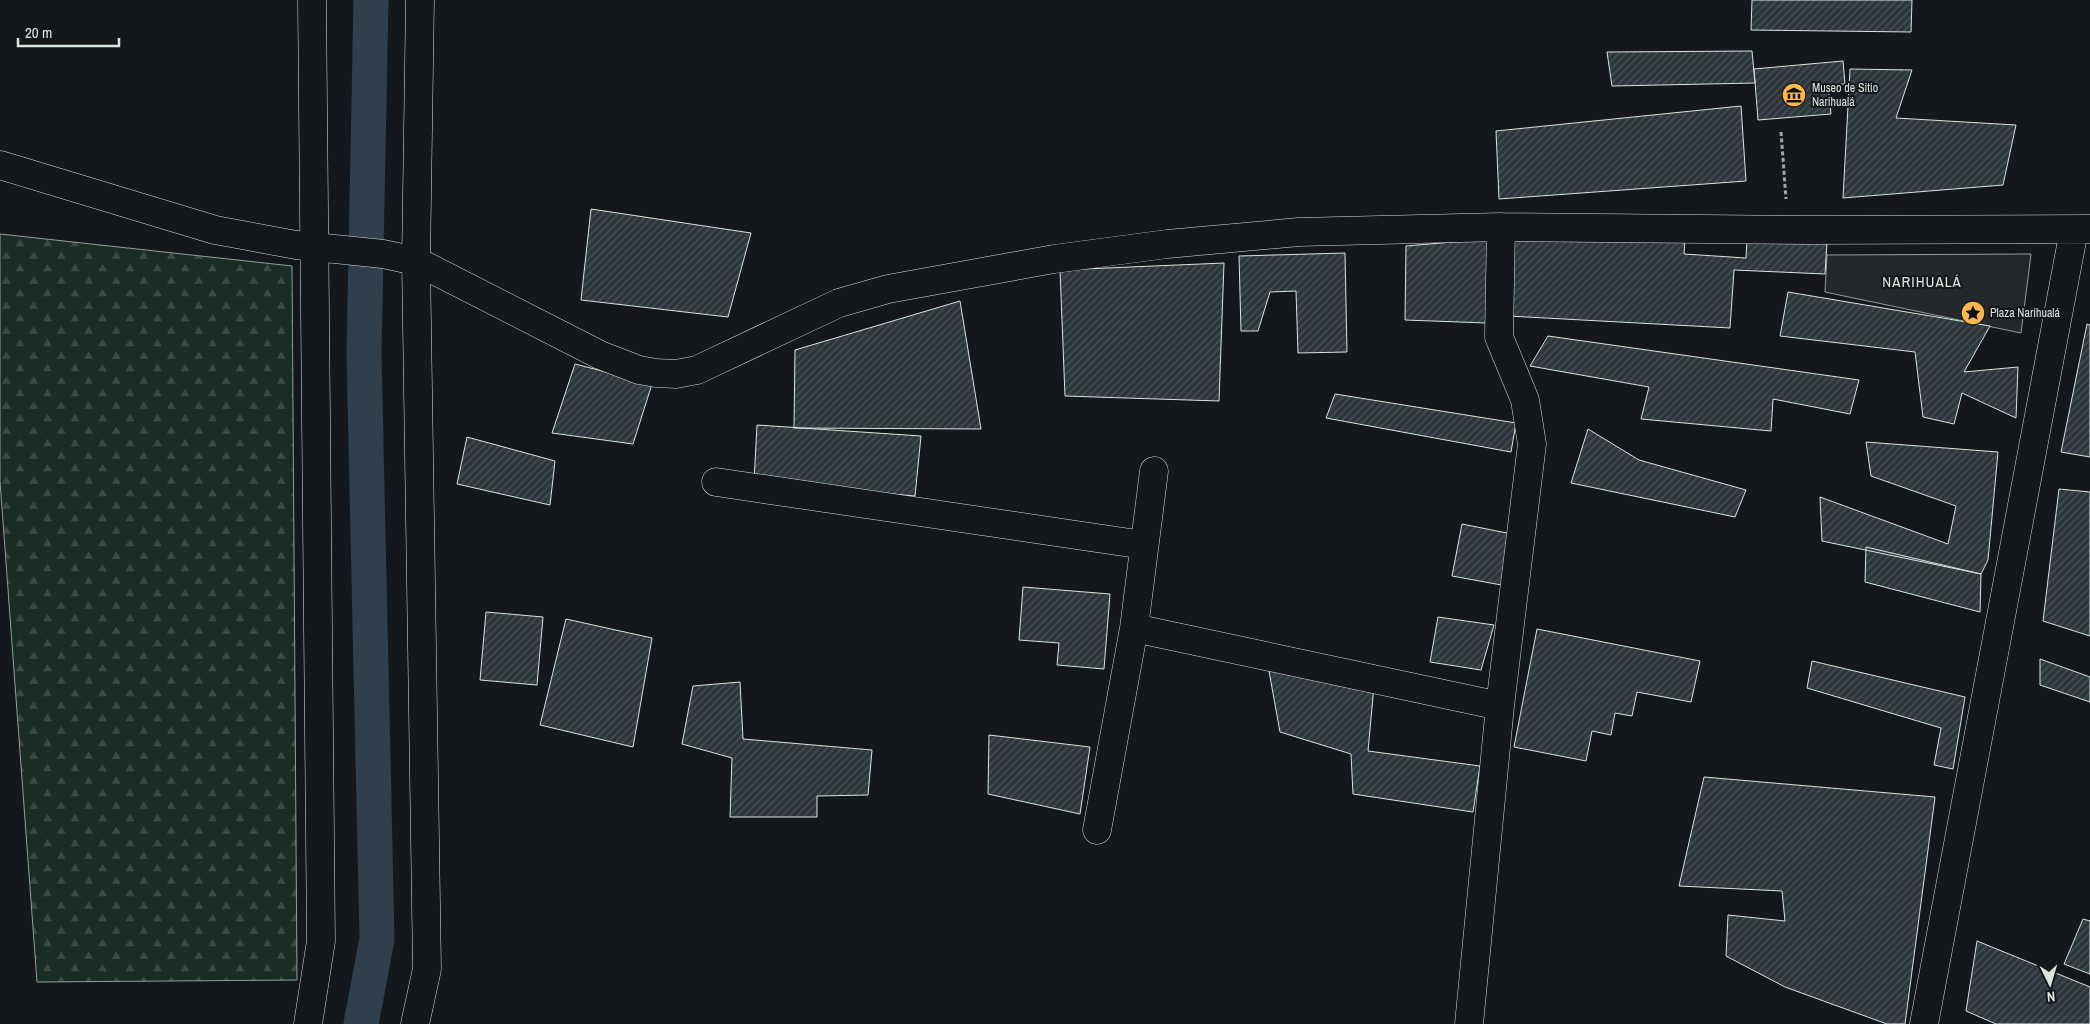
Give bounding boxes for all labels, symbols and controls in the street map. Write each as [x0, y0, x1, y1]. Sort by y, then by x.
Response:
scale bar [18, 15, 119, 47]
text: 20 m [25, 22, 52, 43]
place label: Museo de Sitio Narihualá [1812, 80, 1878, 110]
museum icon: Museo de Sitio Narihualá [1781, 82, 1807, 108]
district label: NARIHUALÁ [1882, 271, 1962, 292]
place icon: Plaza Narihualá [1960, 300, 1986, 326]
place label: Plaza Narihualá [1990, 305, 2061, 321]
north arrow [2025, 959, 2075, 1009]
text: N [2046, 988, 2056, 1006]

